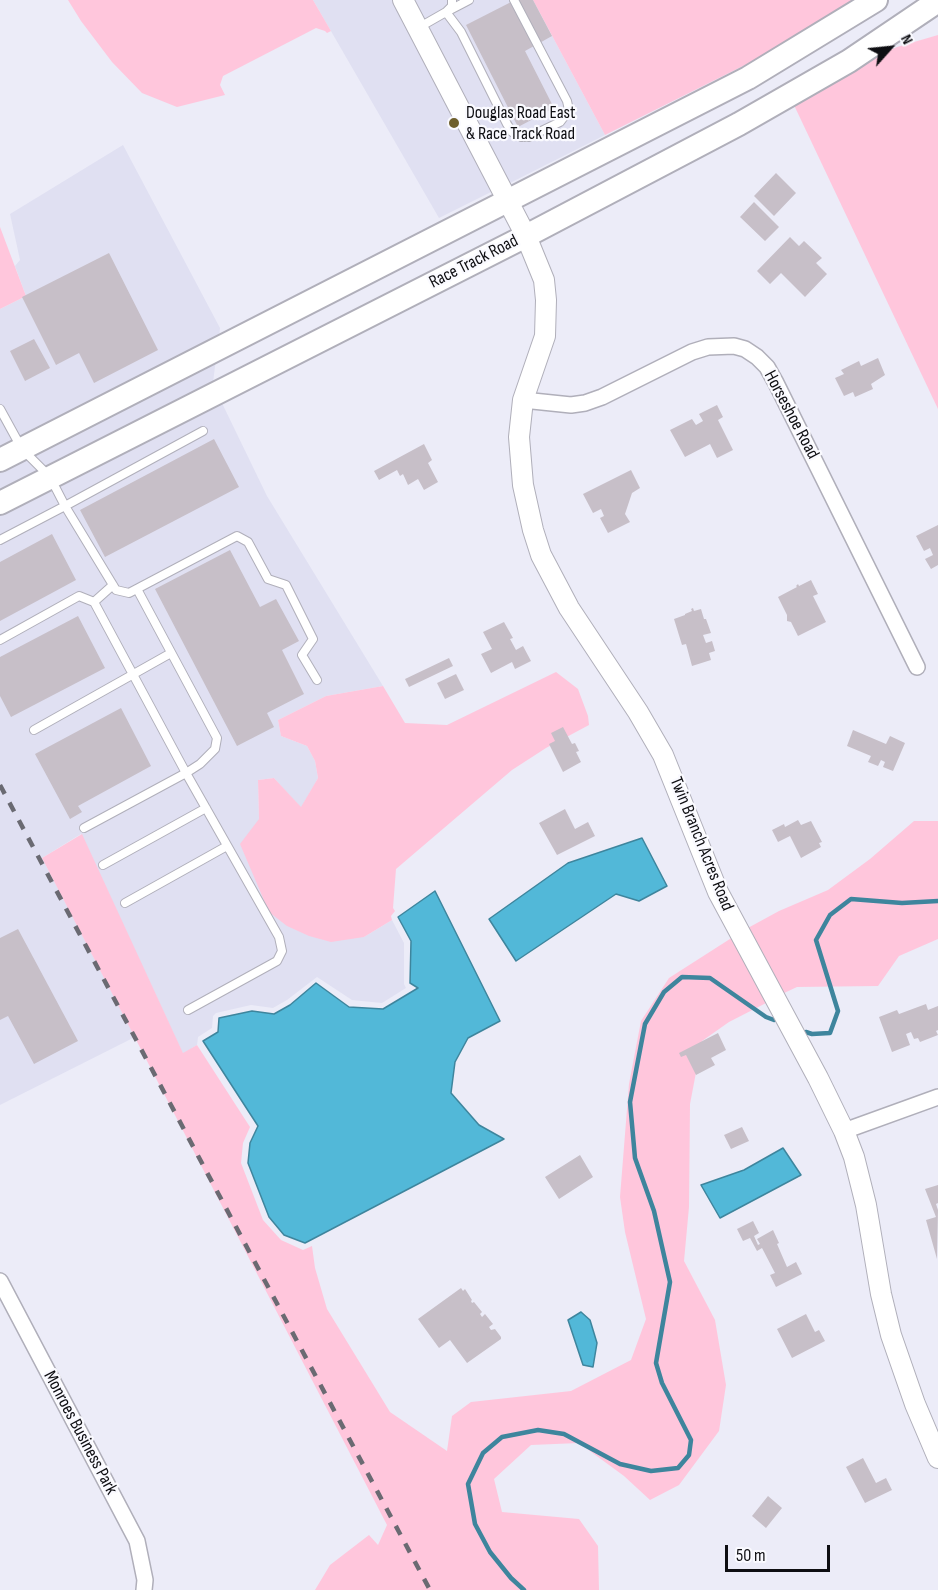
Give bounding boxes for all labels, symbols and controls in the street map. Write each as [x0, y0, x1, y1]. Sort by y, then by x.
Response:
north arrow [860, 18, 920, 78]
text: N [896, 31, 917, 48]
place label: Douglas Road East & Race Track Road [466, 102, 576, 144]
marker: Douglas Road East & Race Track Road [447, 116, 461, 130]
street label: Race Track Road [426, 230, 522, 294]
street label: Horseshoe Road [759, 367, 823, 463]
street label: Twin Branch Acres Road [664, 774, 738, 914]
street label: Monroes Business Park [38, 1367, 122, 1499]
scale bar [728, 1533, 833, 1571]
text: 50 m [736, 1545, 766, 1566]

